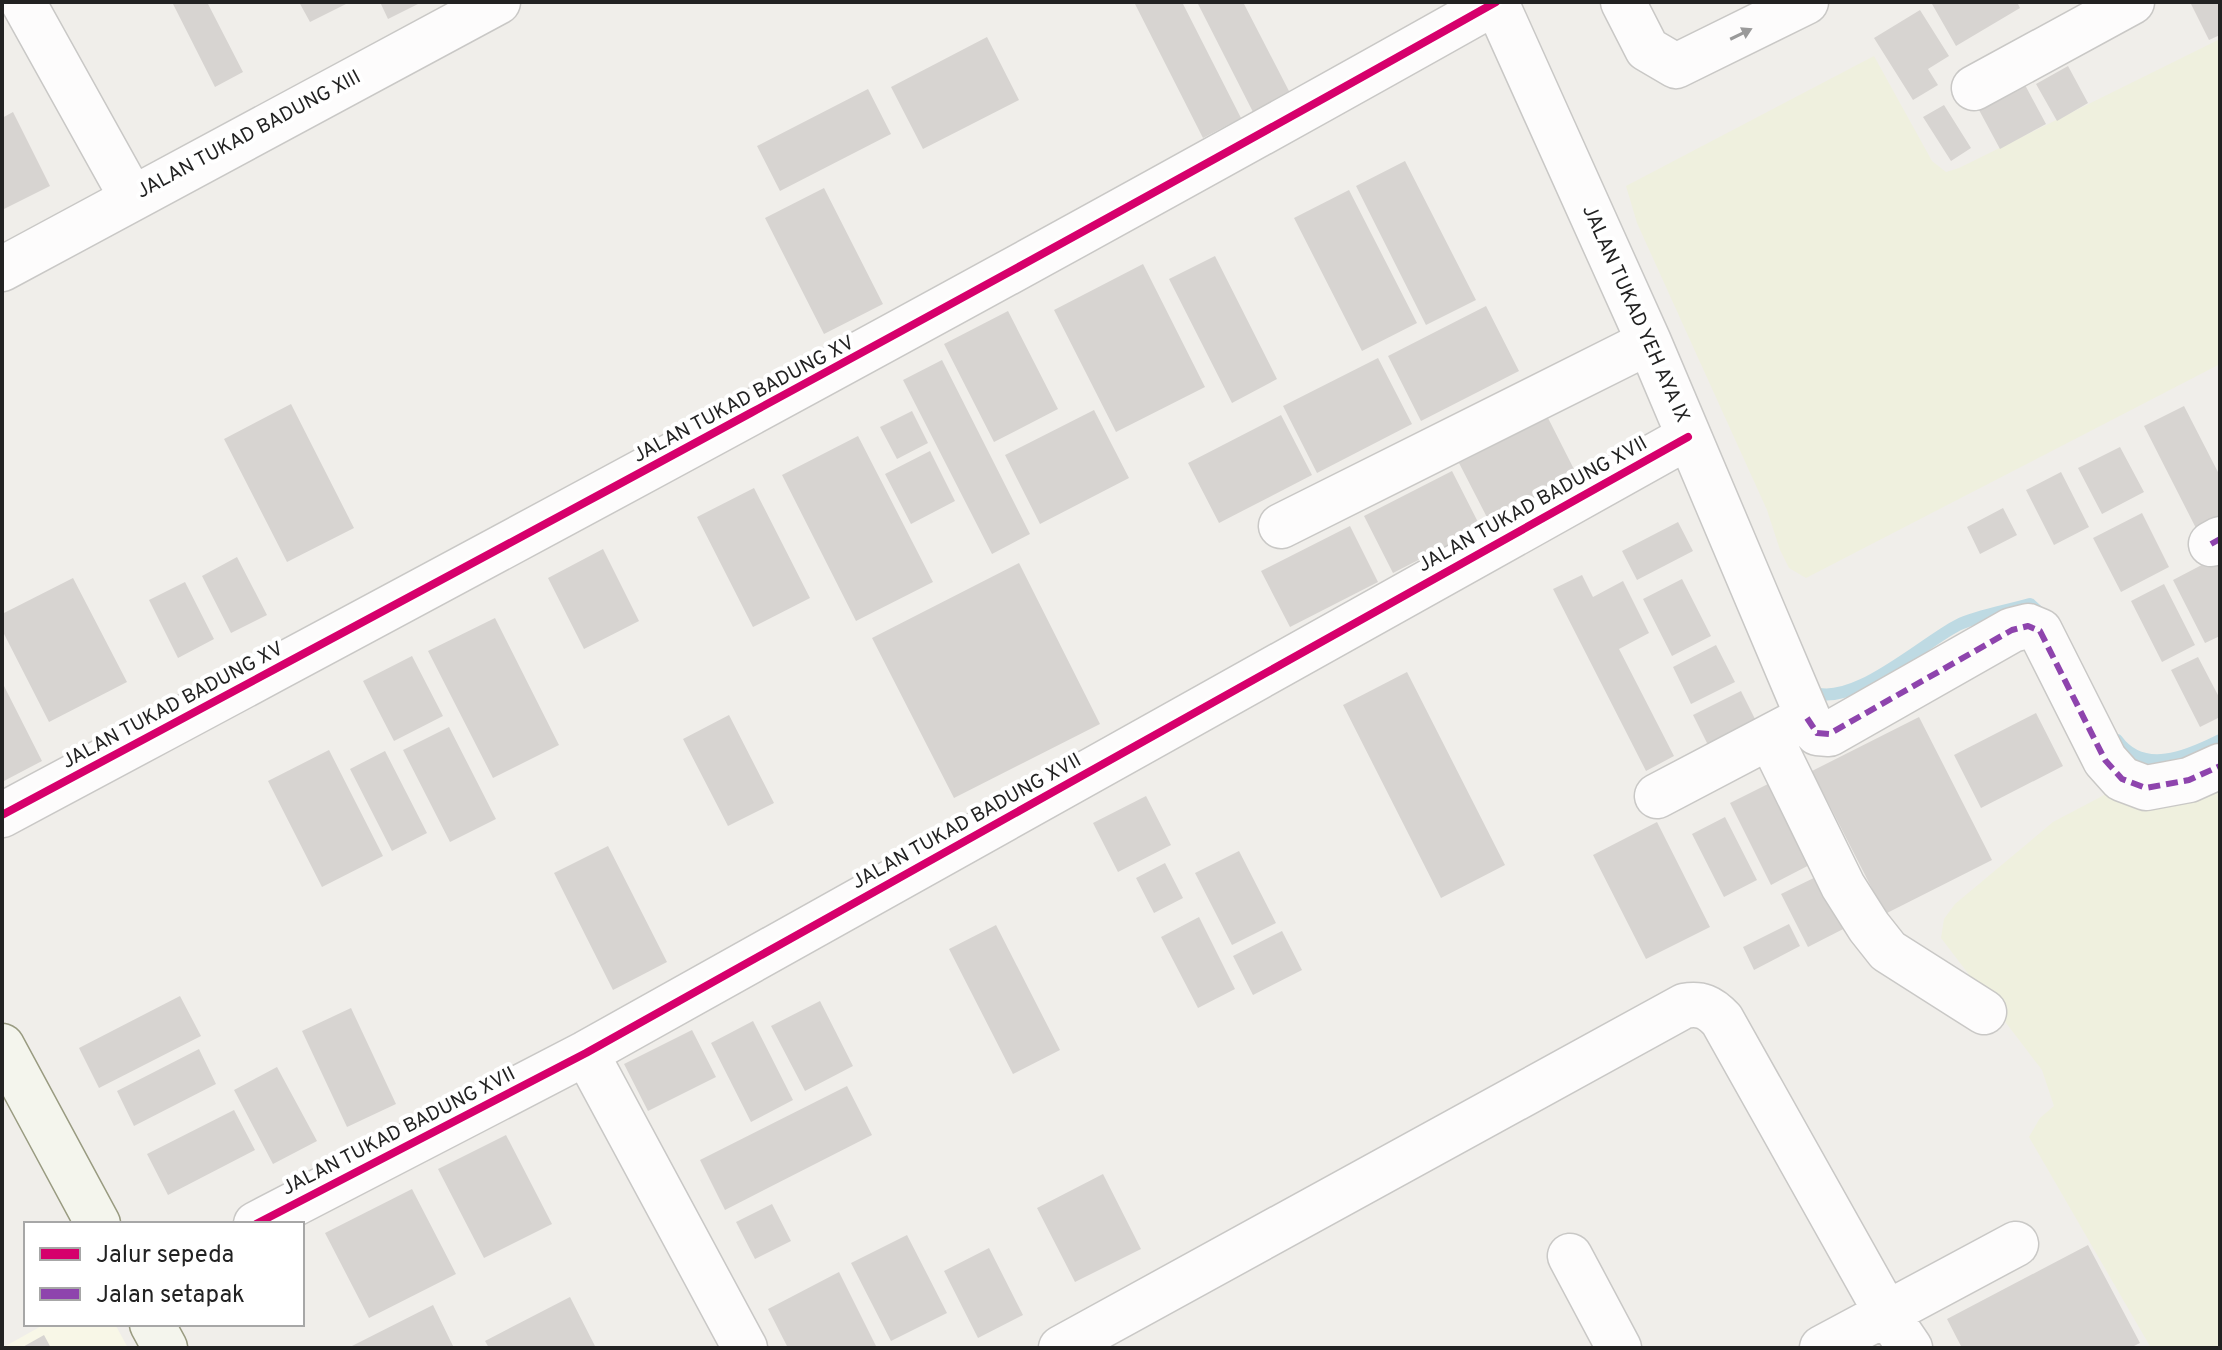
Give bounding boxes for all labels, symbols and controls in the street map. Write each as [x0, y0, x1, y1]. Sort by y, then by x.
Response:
one-way arrow [1730, 27, 1753, 41]
street label: JALAN TUKAD BADUNG XIII [132, 65, 366, 205]
street label: JALAN TUKAD YEH AYA IX [1575, 201, 1695, 427]
street label: JALAN TUKAD BADUNG XV [629, 330, 859, 470]
street label: JALAN TUKAD BADUNG XVII [1414, 431, 1652, 579]
street label: JALAN TUKAD BADUNG XV [58, 636, 288, 776]
street label: JALAN TUKAD BADUNG XVII [848, 748, 1086, 896]
street label: JALAN TUKAD BADUNG XVII [278, 1062, 520, 1202]
legend [24, 1222, 304, 1326]
text: Jalur sepeda [96, 1241, 234, 1271]
text: Jalan setapak [96, 1281, 245, 1311]

